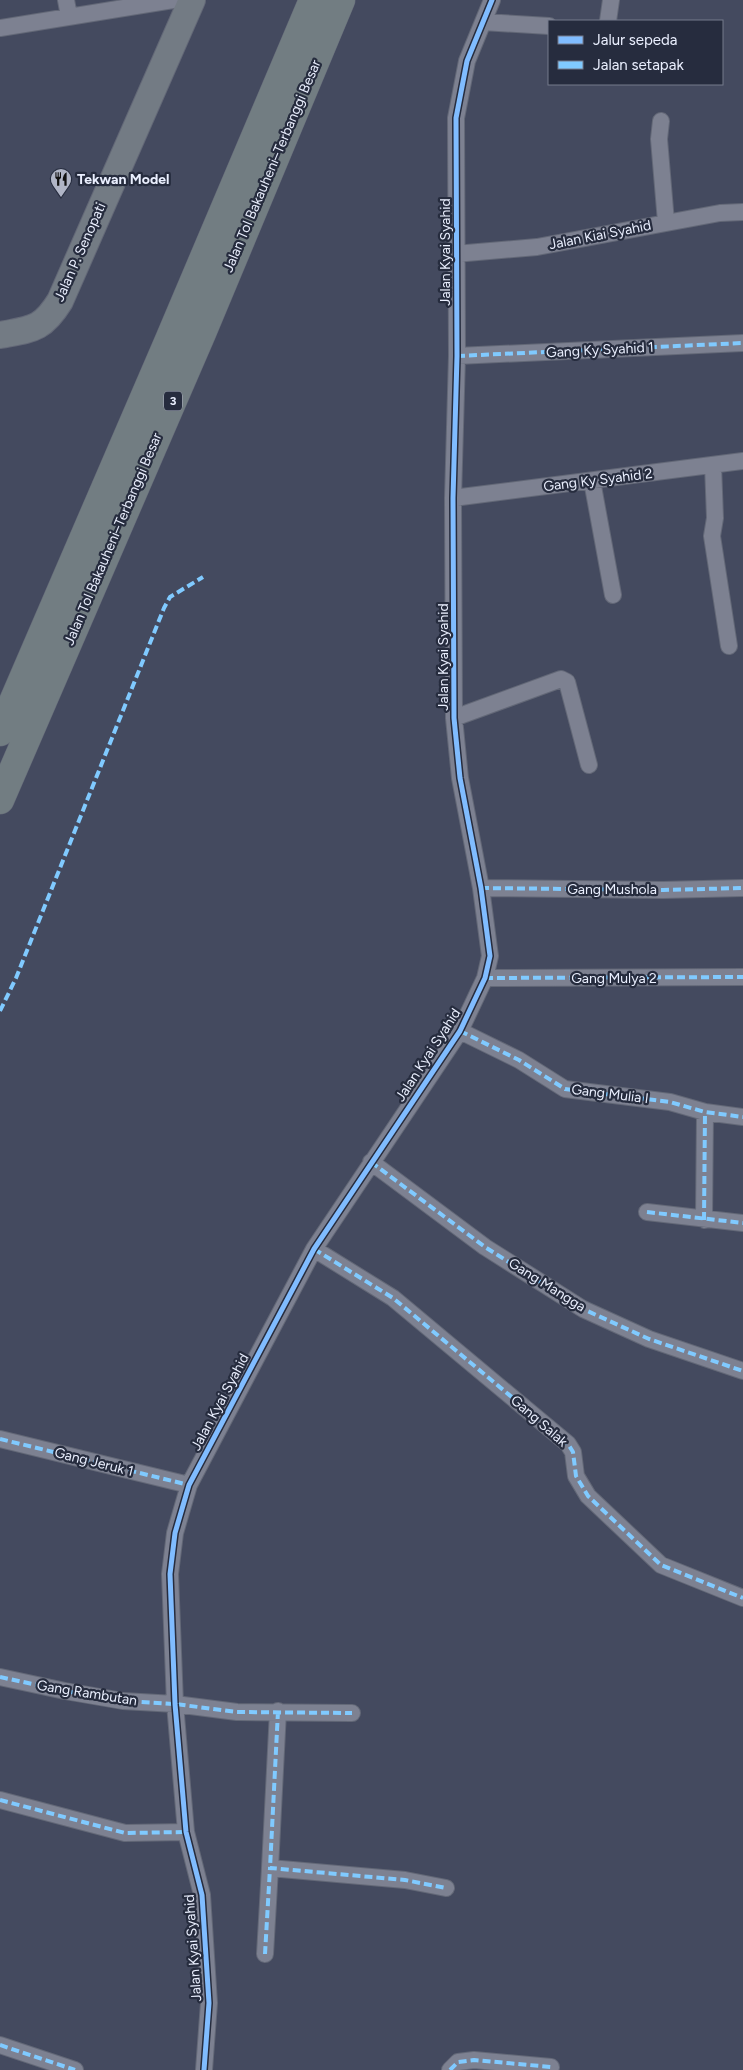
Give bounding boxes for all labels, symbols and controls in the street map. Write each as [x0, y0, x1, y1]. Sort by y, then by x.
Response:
legend [548, 20, 723, 85]
text: Jalur sepeda [593, 31, 678, 49]
text: Jalan setapak [593, 56, 684, 74]
street label: Jalan Tol Bakauheni–Terbanggi Besar [219, 57, 325, 275]
restaurant icon: Tekwan Model [49, 167, 73, 198]
place label: Tekwan Model [77, 171, 169, 188]
street label: Jalan Kyai Syahid [437, 198, 454, 306]
street label: Jalan P. Senopati [51, 200, 109, 304]
street label: Jalan Kiai Syahid [547, 217, 653, 253]
street label: Gang Ky Syahid 1 [546, 339, 654, 361]
road number: 3 [164, 392, 182, 411]
street label: Jalan Tol Bakauheni–Terbanggi Besar [60, 430, 166, 648]
street label: Gang Ky Syahid 2 [542, 465, 654, 495]
street label: Jalan Kyai Syahid [435, 603, 452, 711]
street label: Gang Mushola [567, 881, 657, 898]
street label: Gang Mulya 2 [571, 970, 657, 987]
street label: Jalan Kyai Syahid [392, 1005, 464, 1105]
street label: Gang Mulia I [570, 1081, 650, 1107]
street label: Gang Mangga [505, 1255, 589, 1315]
street label: Jalan Kyai Syahid [187, 1351, 253, 1453]
street label: Gang Salak [507, 1392, 571, 1451]
street label: Gang Jeruk 1 [53, 1444, 135, 1480]
street label: Gang Rambutan [36, 1677, 139, 1709]
street label: Jalan Kyai Syahid [181, 1894, 205, 2002]

